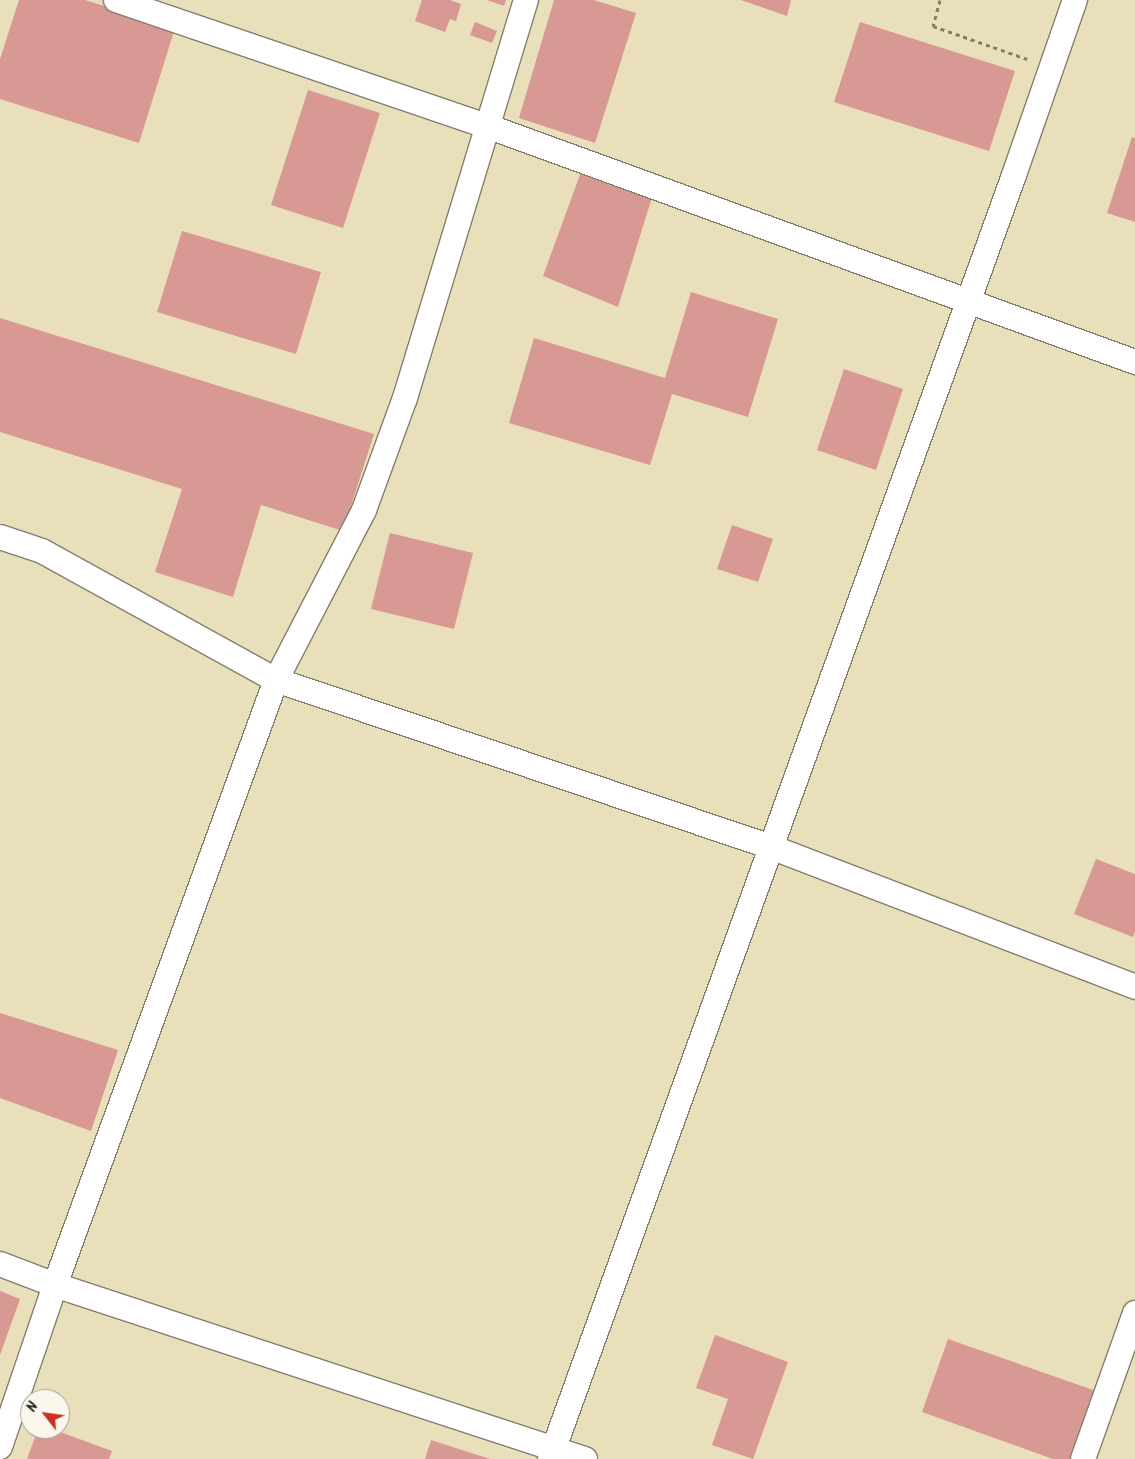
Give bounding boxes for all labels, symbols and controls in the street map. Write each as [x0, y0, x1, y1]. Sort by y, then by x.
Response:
north arrow [20, 1389, 70, 1439]
text: N [21, 1398, 45, 1416]

